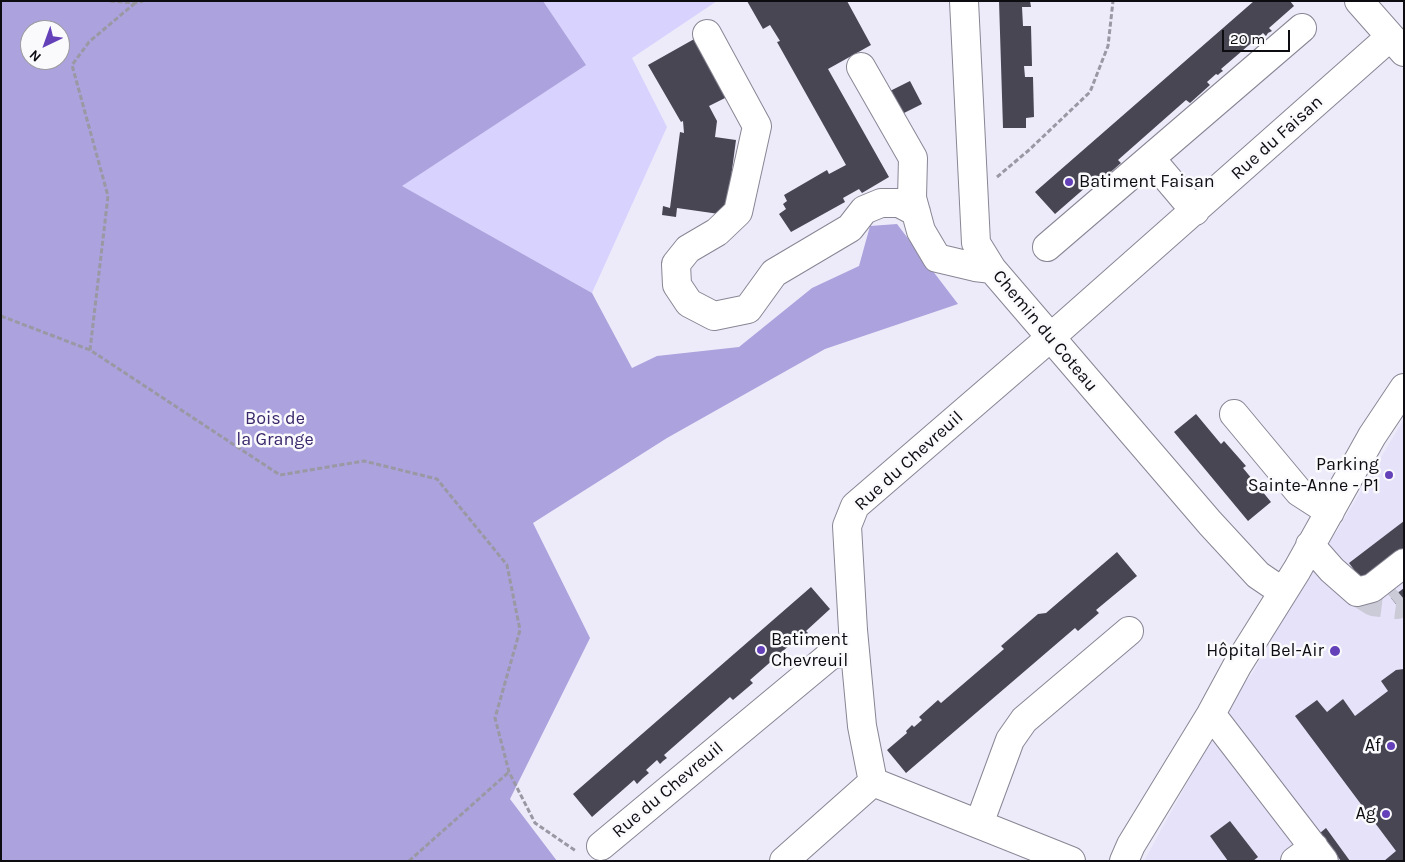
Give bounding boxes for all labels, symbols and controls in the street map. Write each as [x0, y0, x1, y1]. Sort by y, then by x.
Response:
north arrow [20, 20, 70, 70]
scale bar [1225, 20, 1292, 52]
text: 20 m [1230, 30, 1265, 48]
text: N [26, 46, 45, 65]
street label: Rue du Faisan [1227, 91, 1327, 185]
place label: Batiment Faisan [1079, 171, 1215, 193]
marker: Batiment Faisan [1063, 176, 1075, 188]
street label: Chemin du Coteau [988, 266, 1102, 396]
street label: Rue du Chevreuil [850, 407, 968, 515]
park label: Bois de la Grange [236, 408, 314, 450]
place label: Parking Sainte-Anne - P1 [1248, 454, 1379, 496]
marker: Parking Sainte-Anne - P1 [1383, 469, 1395, 481]
place label: Batiment Chevreuil [771, 629, 848, 672]
place label: Hôpital Bel-Air [1206, 640, 1324, 662]
marker: Batiment Chevreuil [755, 644, 767, 656]
marker: Hôpital Bel-Air [1328, 644, 1342, 658]
place label: Af [1365, 735, 1381, 757]
street label: Rue du Chevreuil [608, 737, 728, 843]
marker: Af [1385, 740, 1397, 752]
place label: Ag [1355, 803, 1376, 825]
marker: Ag [1380, 808, 1392, 820]

